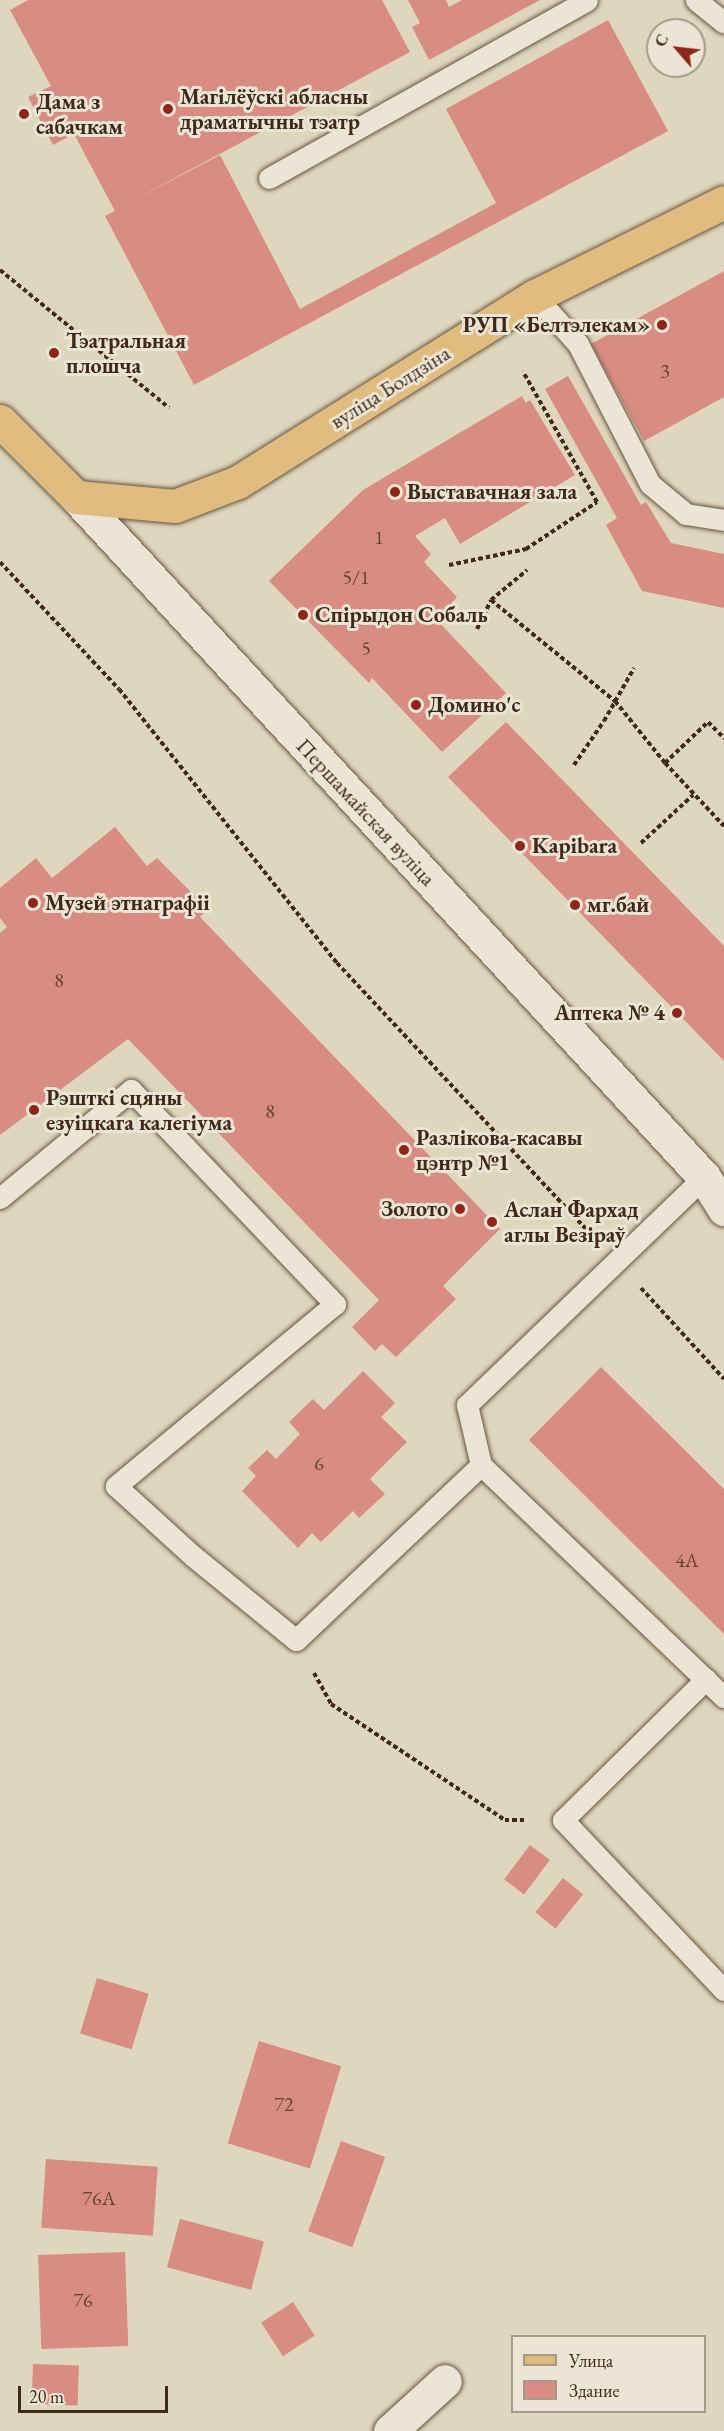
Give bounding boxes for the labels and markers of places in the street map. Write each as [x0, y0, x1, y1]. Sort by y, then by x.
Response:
place label: Магілёўскі абласны драматычны тэатр [180, 83, 368, 134]
place label: Дама з сабачкам [36, 88, 123, 140]
marker: Магілёўскі абласны драматычны тэатр [161, 102, 175, 116]
marker: Дама з сабачкам [17, 107, 31, 121]
place label: РУП «Белтэлекам» [463, 312, 650, 338]
marker: РУП «Белтэлекам» [655, 318, 669, 332]
place label: Тэатральная плошча [66, 327, 186, 378]
marker: Тэатральная плошча [47, 346, 61, 360]
place label: Выставачная зала [407, 479, 577, 505]
marker: Выставачная зала [388, 485, 402, 499]
place label: Спірыдон Собаль [315, 602, 488, 628]
marker: Спірыдон Собаль [296, 608, 310, 622]
place label: Домино'c [428, 692, 521, 718]
marker: Домино'c [409, 698, 423, 712]
place label: Kapibara [532, 833, 617, 859]
marker: Kapibara [513, 839, 527, 853]
place label: Музей этнаграфіі [45, 890, 210, 916]
place label: мг.бай [587, 892, 649, 918]
marker: Музей этнаграфіі [26, 896, 40, 910]
marker: мг.бай [568, 898, 582, 912]
place label: Аптека № 4 [554, 1000, 665, 1026]
marker: Аптека № 4 [670, 1006, 684, 1020]
place label: Рэшткі сцяны езуіцкага калегіума [46, 1084, 232, 1136]
marker: Рэшткі сцяны езуіцкага калегіума [27, 1103, 41, 1117]
place label: Разлікова-касавы цэнтр №1 [416, 1124, 583, 1176]
marker: Разлікова-касавы цэнтр №1 [397, 1143, 411, 1157]
place label: Золото [381, 1196, 448, 1222]
place label: Аслан Фархад аглы Везіраў [504, 1196, 639, 1248]
marker: Золото [453, 1202, 467, 1216]
marker: Аслан Фархад аглы Везіраў [485, 1215, 499, 1229]

